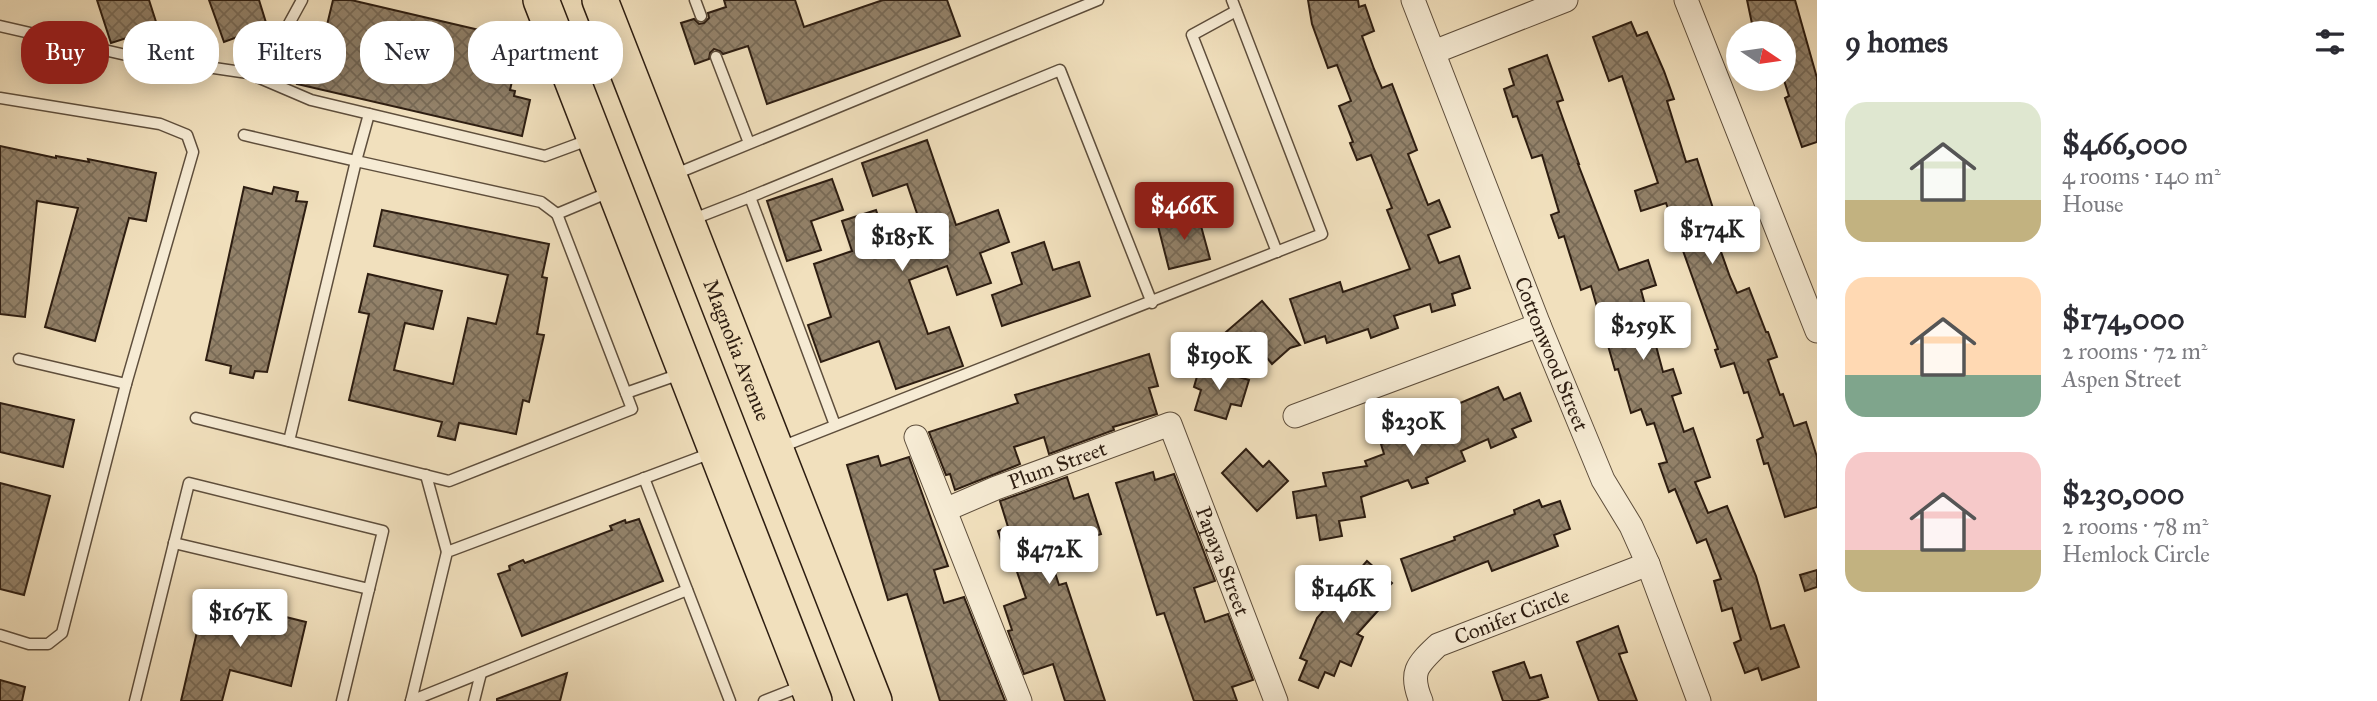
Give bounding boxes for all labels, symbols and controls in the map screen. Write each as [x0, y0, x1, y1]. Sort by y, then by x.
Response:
chip: Buy [21, 21, 109, 84]
chip: Rent [123, 21, 219, 84]
chip: Filters [233, 21, 346, 84]
chip: New [360, 21, 454, 84]
chip: Apartment [468, 21, 623, 84]
north arrow [1726, 21, 1796, 91]
map controls [1726, 21, 1796, 91]
icon: filters [2311, 23, 2349, 61]
text: 9 homes [1845, 24, 1948, 60]
text: $466,000 [2062, 126, 2188, 162]
icon: home [1901, 130, 1985, 214]
text: 4 rooms · 140 m² [2062, 162, 2221, 190]
pin: $466K [1135, 182, 1233, 242]
text: House [2062, 190, 2124, 218]
text: $466K [1151, 191, 1217, 219]
pin: $174K [1663, 206, 1761, 266]
pin: $185K [853, 214, 951, 273]
text: $174K [1680, 215, 1744, 243]
text: $185K [871, 222, 933, 250]
street label: Cottonwood Street [1509, 273, 1595, 435]
street label: Magnolia Avenue [697, 275, 776, 425]
text: $174,000 [2062, 301, 2185, 337]
pin: $259K [1594, 302, 1692, 362]
icon: home [1901, 305, 1985, 389]
text: $259K [1611, 311, 1675, 339]
pin: $190K [1170, 332, 1268, 392]
text: 2 rooms · 72 m² [2062, 337, 2207, 365]
text: $190K [1187, 341, 1251, 369]
text: Aspen Street [2062, 365, 2182, 393]
pin: $230K [1364, 398, 1462, 458]
text: $230K [1381, 407, 1445, 435]
street label: Plum Street [1005, 435, 1111, 495]
text: $230,000 [2062, 476, 2184, 512]
icon: home [1901, 480, 1985, 564]
street label: Papaya Street [1190, 503, 1255, 620]
text: 2 rooms · 78 m² [2062, 512, 2208, 540]
pin: $472K [1000, 526, 1098, 586]
text: $472K [1016, 535, 1082, 563]
text: Hemlock Circle [2062, 540, 2210, 568]
pin: $146K [1294, 566, 1392, 625]
text: $146K [1311, 574, 1375, 602]
street label: Conifer Circle [1450, 582, 1573, 651]
pin: $167K [191, 590, 289, 649]
text: $167K [208, 598, 272, 626]

